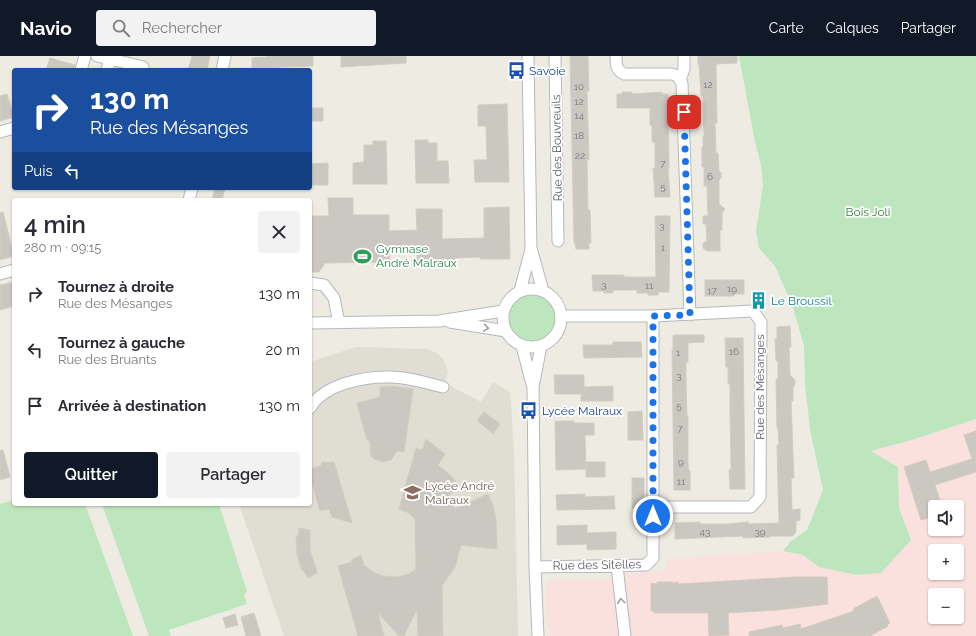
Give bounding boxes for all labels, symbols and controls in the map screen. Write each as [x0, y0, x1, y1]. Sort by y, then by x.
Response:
search box [96, 10, 376, 46]
text: Navio [20, 17, 72, 39]
icon: search [110, 17, 132, 39]
text: Rechercher [142, 19, 222, 37]
text: Carte [769, 20, 804, 36]
text: Calques [826, 20, 879, 36]
text: Partager [901, 20, 956, 36]
bus stop icon: Savoie [506, 61, 526, 81]
place label: Savoie [529, 64, 566, 78]
house number: 12 [703, 79, 713, 90]
house number: 10 [574, 81, 584, 92]
text: 130 m [90, 83, 169, 116]
icon: right [24, 84, 76, 136]
street label: Rue des Bouvreuils [549, 94, 565, 202]
pin [667, 95, 701, 129]
house number: 12 [574, 96, 584, 107]
icon: arrive [673, 101, 695, 123]
house number: 14 [574, 110, 584, 121]
text: Rue des Mésanges [90, 117, 248, 138]
house number: 18 [574, 130, 584, 141]
house number: 22 [575, 150, 585, 161]
house number: 7 [660, 158, 666, 169]
icon: left [61, 160, 83, 182]
text: Puis [24, 162, 53, 180]
house number: 6 [707, 171, 713, 182]
house number: 5 [660, 181, 666, 192]
park label: Bois Joli [846, 205, 890, 219]
text: 4 min [24, 210, 86, 239]
button: close [258, 211, 300, 253]
house number: 3 [659, 220, 665, 231]
text: 280 m · 09:15 [24, 240, 101, 255]
place label: Gymnase André Malraux [376, 242, 457, 270]
house number: 1 [661, 242, 666, 253]
sports icon: Gymnase André Malraux [353, 246, 373, 266]
text: Tournez à droite [58, 278, 174, 296]
house number: 3 [601, 279, 607, 290]
house number: 11 [645, 280, 654, 291]
icon: right [24, 283, 46, 305]
house number: 19 [727, 283, 737, 294]
text: 130 m [259, 285, 300, 303]
house number: 17 [707, 285, 717, 296]
building icon: Le Broussil [748, 291, 768, 311]
place label: Le Broussil [771, 294, 832, 308]
text: Rue des Mésanges [58, 296, 172, 311]
one-way arrow [483, 323, 489, 332]
text: Tournez à gauche [58, 334, 185, 352]
street label: Rue des Mésanges [753, 334, 767, 440]
icon: left [24, 339, 46, 361]
text: 20 m [265, 341, 300, 359]
house number: 16 [729, 346, 739, 357]
house number: 1 [676, 347, 681, 358]
text: Rue des Bruants [58, 352, 157, 367]
house number: 3 [676, 370, 682, 381]
icon: arrive [24, 395, 46, 417]
text: Arrivée à destination [58, 397, 206, 415]
text: 130 m [259, 397, 300, 415]
house number: 5 [676, 400, 682, 411]
bus stop icon: Lycée Malraux [519, 401, 539, 421]
place label: Lycée Malraux [542, 404, 622, 418]
house number: 7 [677, 423, 683, 434]
button: Quitter [24, 452, 158, 498]
button: Partager [166, 452, 300, 498]
house number: 9 [678, 456, 684, 467]
house number: 11 [677, 476, 686, 487]
place label: Lycée André Malraux [425, 479, 494, 507]
school or university icon: Lycée André Malraux [402, 483, 422, 503]
position arrow [632, 495, 674, 537]
map controls [928, 500, 964, 624]
button: sound [928, 500, 964, 536]
house number: 43 [700, 526, 710, 537]
house number: 39 [754, 526, 766, 537]
button: + [928, 544, 964, 580]
street label: Rue des Sitelles [553, 557, 642, 573]
button: − [928, 588, 964, 624]
one-way arrow [617, 598, 626, 604]

